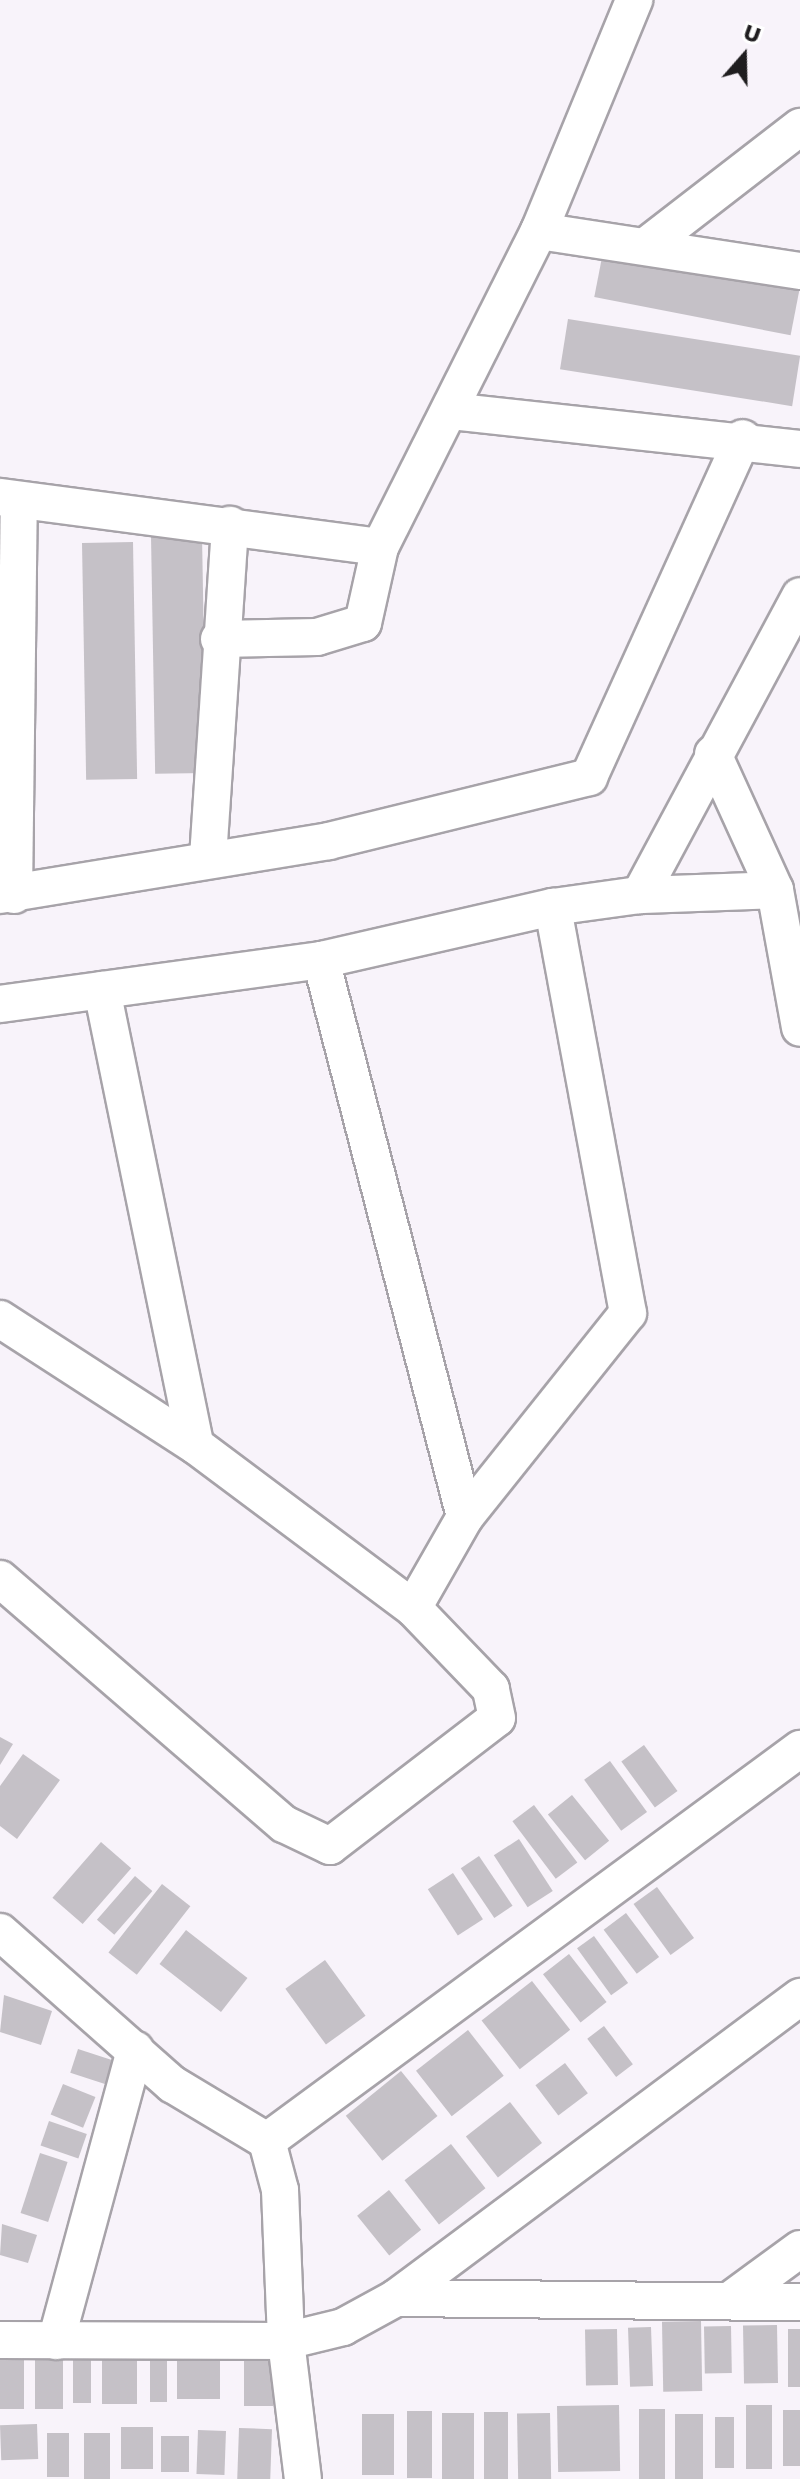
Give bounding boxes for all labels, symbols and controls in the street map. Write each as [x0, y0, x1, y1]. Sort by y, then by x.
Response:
north arrow [704, 16, 784, 96]
text: U [740, 18, 765, 48]

